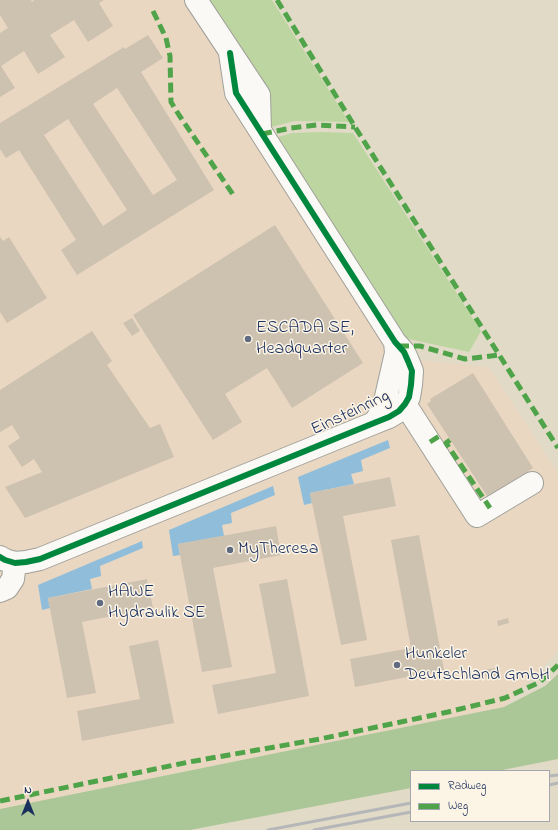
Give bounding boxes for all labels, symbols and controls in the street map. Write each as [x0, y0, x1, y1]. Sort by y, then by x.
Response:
place label: ESCADA SE, Headquarter [256, 318, 354, 360]
marker: ESCADA SE, Headquarter [243, 334, 253, 344]
street label: Einsteinring [308, 386, 394, 442]
place label: MyTheresa [238, 539, 318, 561]
marker: MyTheresa [225, 545, 235, 555]
place label: HAWE Hydraulik SE [108, 582, 206, 624]
marker: HAWE Hydraulik SE [95, 598, 105, 608]
place label: Hunkeler Deutschland GmbH [405, 644, 550, 686]
marker: Hunkeler Deutschland GmbH [392, 660, 402, 670]
legend [410, 770, 550, 822]
text: Radweg [448, 777, 487, 795]
north arrow [8, 782, 48, 822]
text: N [24, 782, 32, 798]
text: Weg [448, 797, 468, 815]

